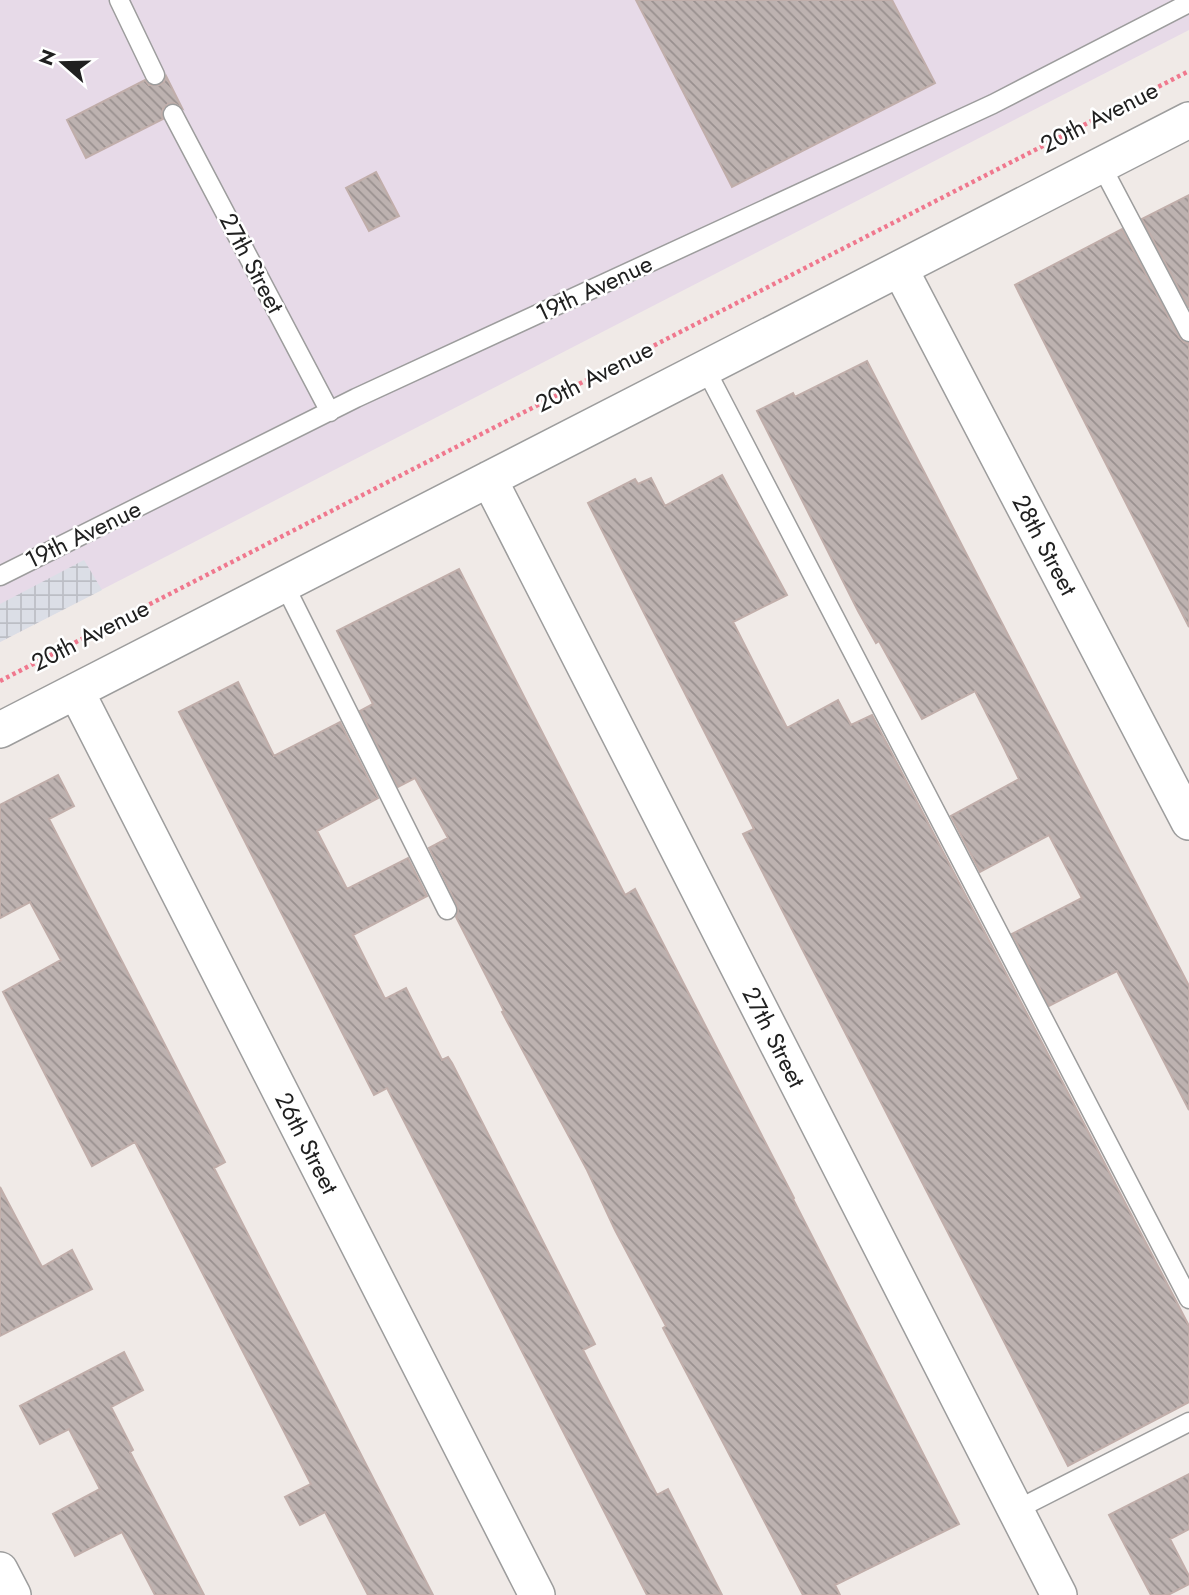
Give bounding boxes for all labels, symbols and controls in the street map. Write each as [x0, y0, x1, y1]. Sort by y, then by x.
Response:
north arrow [28, 28, 98, 98]
text: N [32, 46, 63, 69]
street label: 20th Avenue [1034, 72, 1164, 162]
street label: 27th Street [211, 207, 293, 320]
street label: 19th Avenue [530, 246, 658, 330]
street label: 20th Avenue [529, 331, 659, 421]
street label: 28th Street [1004, 488, 1086, 602]
street label: 19th Avenue [19, 491, 147, 577]
street label: 20th Avenue [25, 590, 155, 680]
street label: 27th Street [734, 980, 814, 1094]
street label: 26th Street [266, 1086, 348, 1200]

